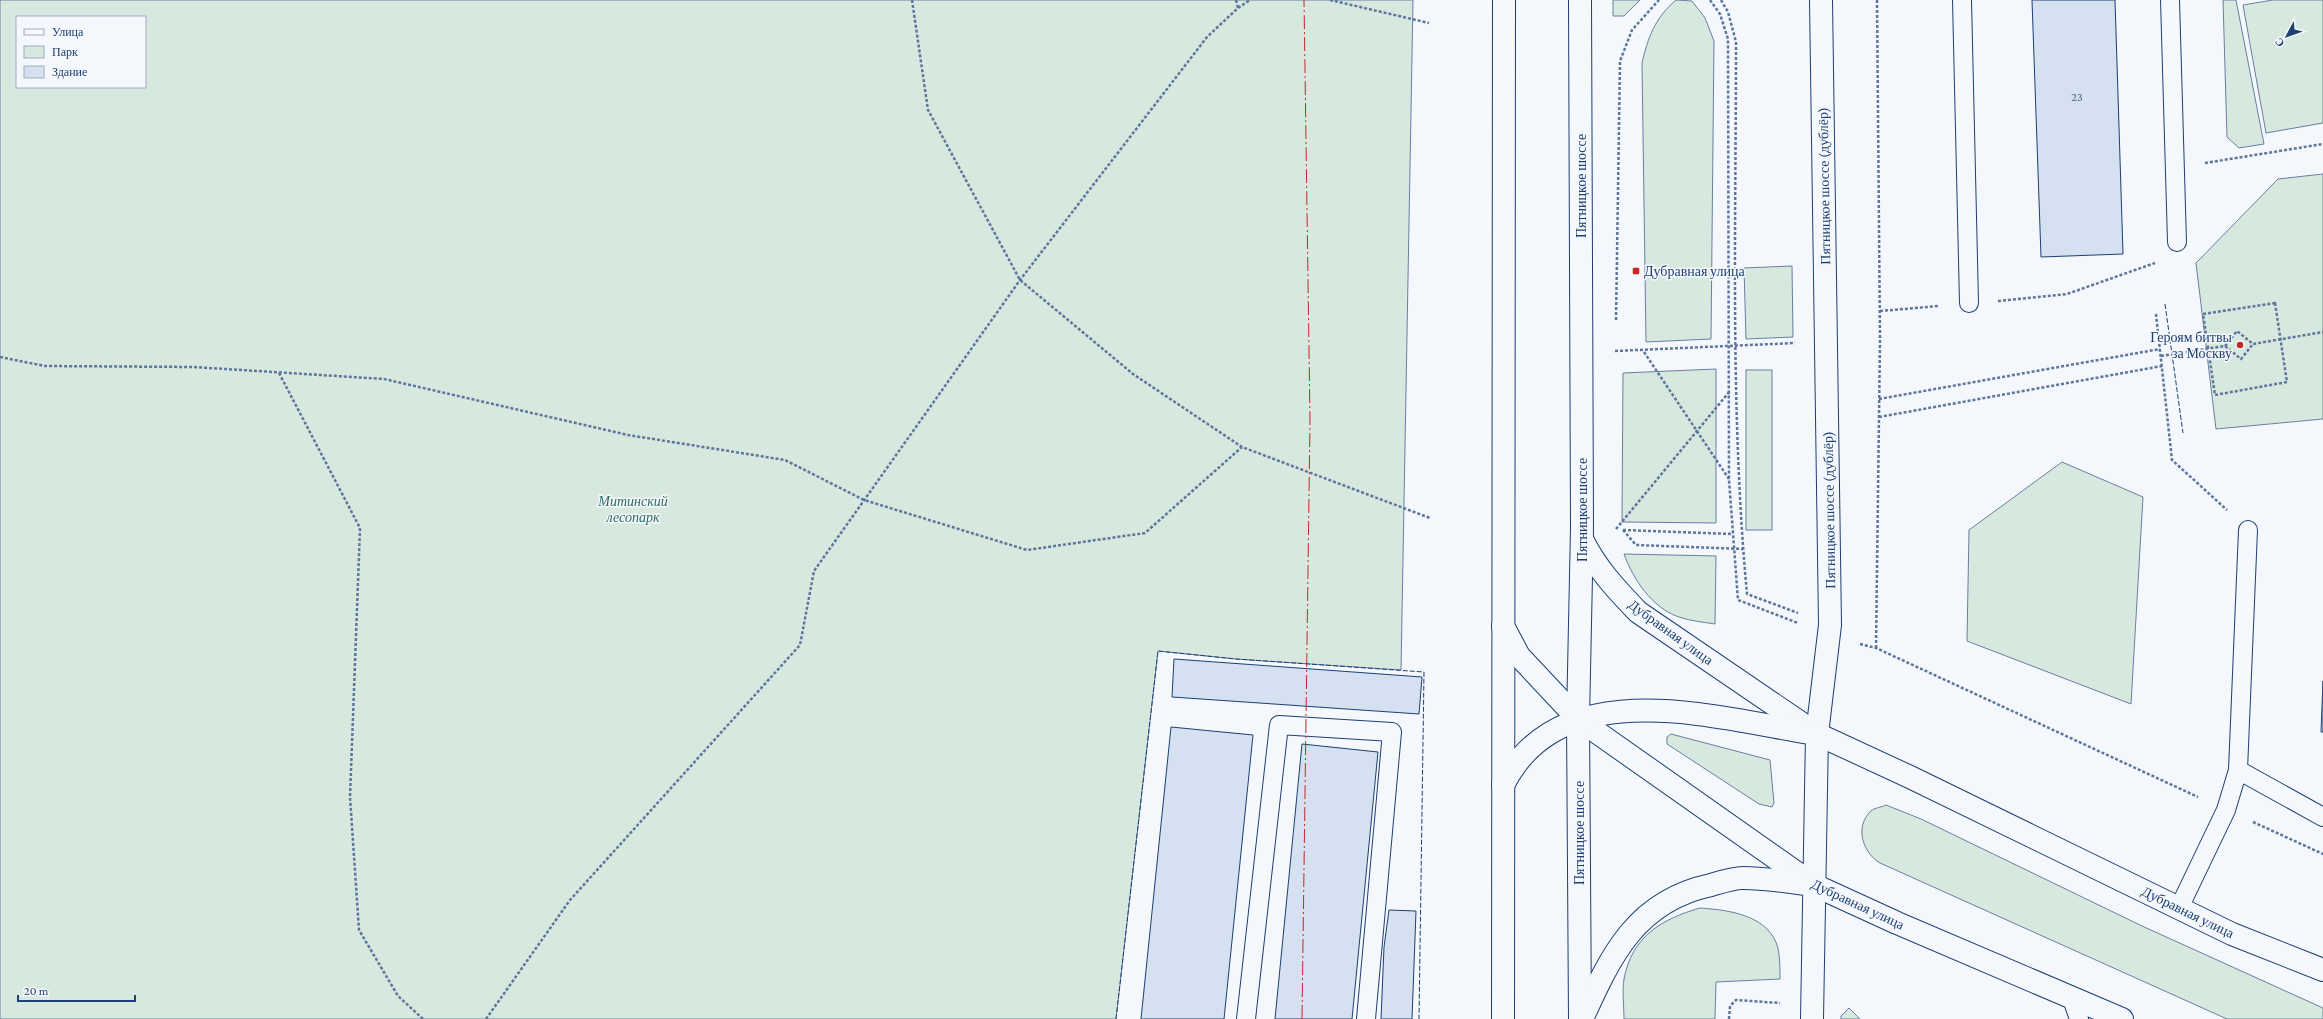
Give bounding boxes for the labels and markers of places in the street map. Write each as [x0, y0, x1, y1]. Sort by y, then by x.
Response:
place label: Дубравная улица [1644, 263, 1745, 279]
marker: Дубравная улица [1631, 266, 1641, 276]
place label: Героям битвы за Москву [2150, 329, 2233, 361]
marker: Героям битвы за Москву [2235, 340, 2245, 350]

